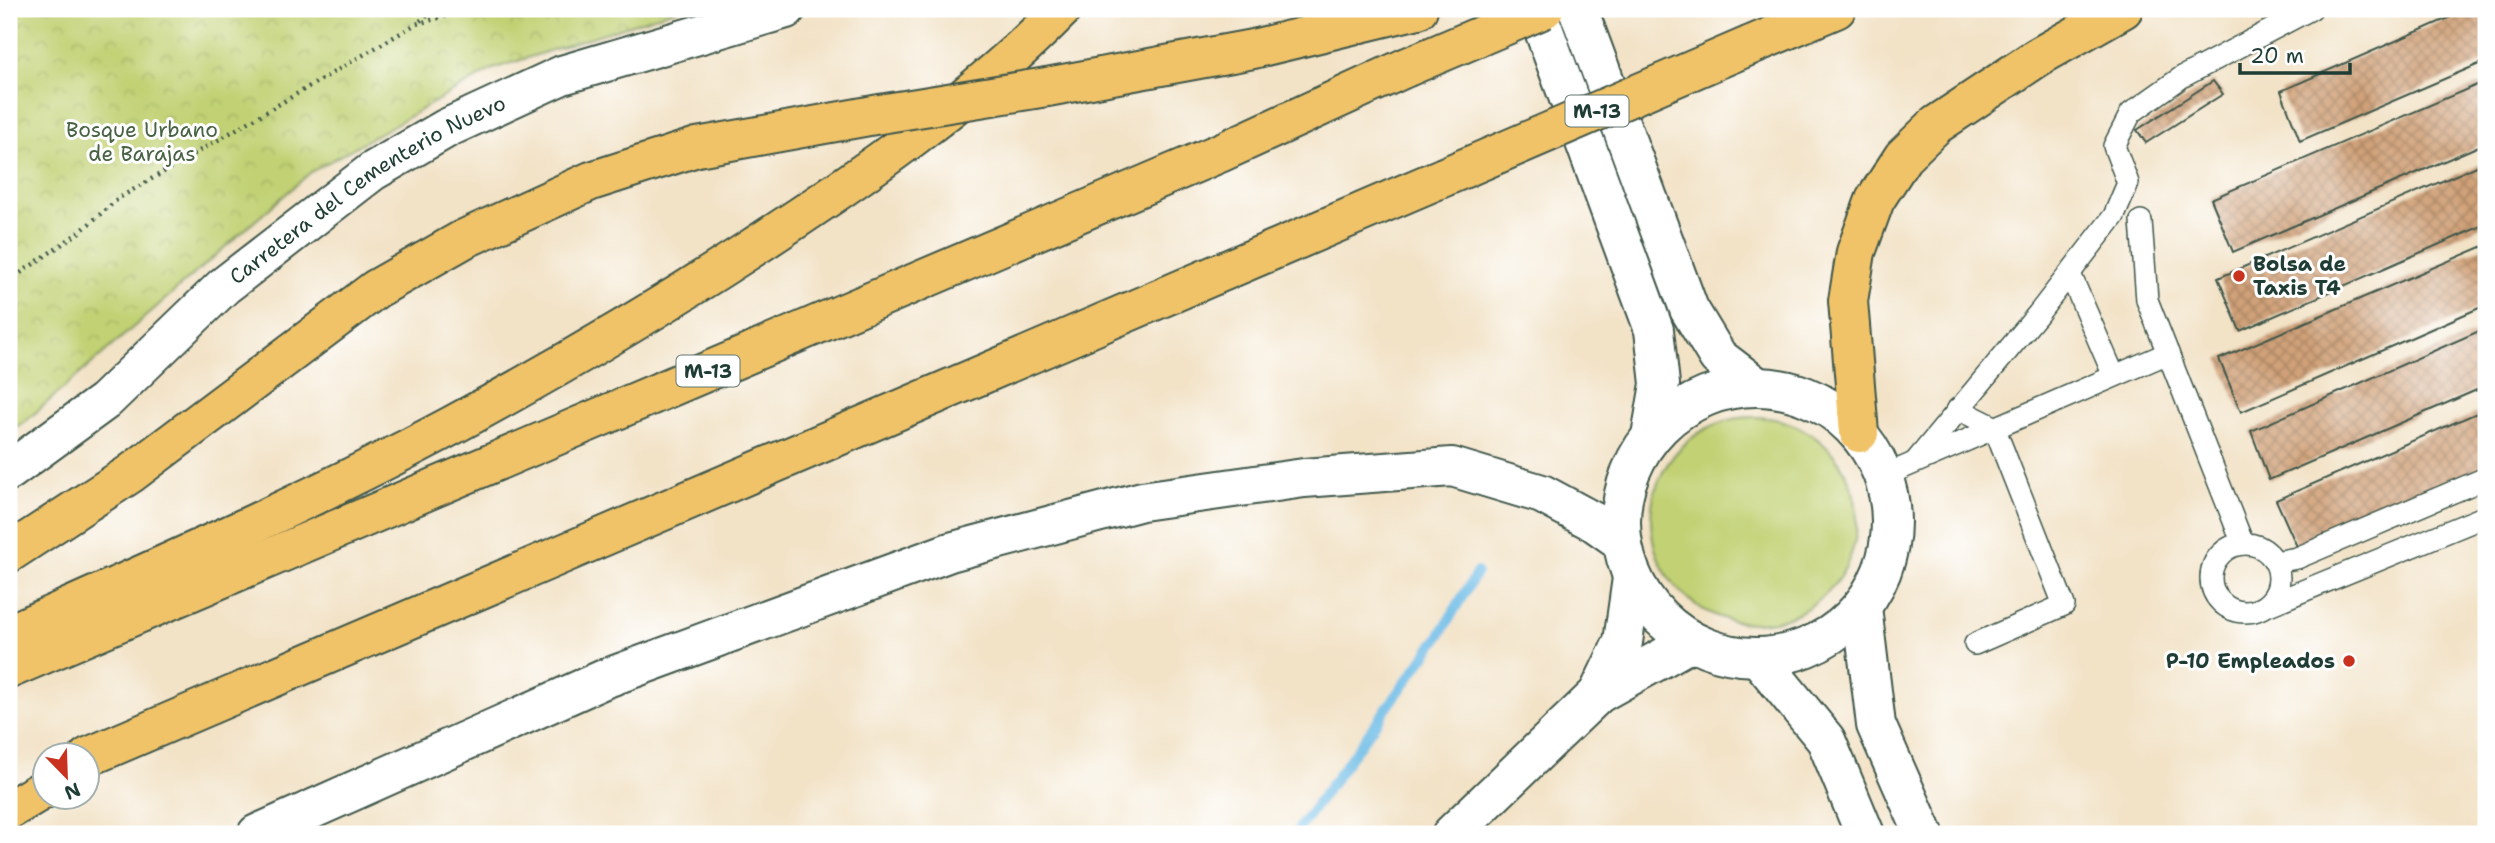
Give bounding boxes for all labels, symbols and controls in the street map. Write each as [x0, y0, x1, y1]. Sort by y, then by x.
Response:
scale bar [2240, 32, 2350, 76]
text: 20 m [2250, 42, 2304, 70]
street label: Carretera del Cementerio Nuevo [224, 89, 510, 291]
road number: M-13 [1566, 96, 1628, 127]
park label: Bosque Urbano de Barajas [66, 116, 218, 168]
place label: Bolsa de Taxis T4 [2253, 250, 2346, 302]
marker: Bolsa de Taxis T4 [2231, 268, 2247, 284]
road number: M-13 [676, 356, 740, 386]
place label: P-10 Empleados [2166, 647, 2335, 675]
marker: P-10 Empleados [2341, 653, 2357, 669]
north arrow [32, 742, 102, 812]
text: N [61, 777, 84, 806]

